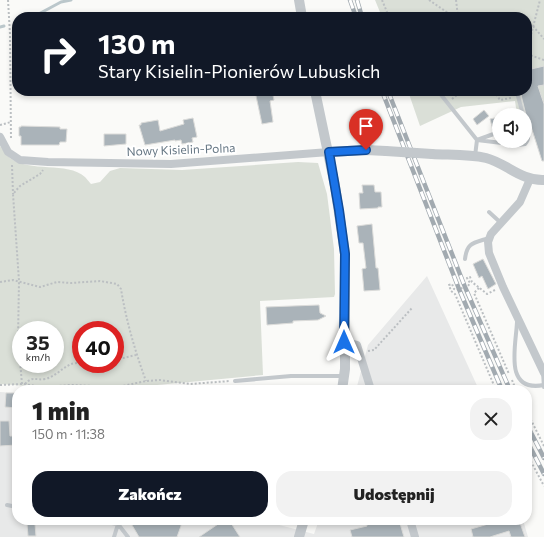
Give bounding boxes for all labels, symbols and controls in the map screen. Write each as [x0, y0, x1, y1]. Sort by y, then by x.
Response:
text: 130 m [98, 26, 175, 60]
icon: right [32, 28, 84, 80]
text: Stary Kisielin-Pionierów Lubuskich [98, 60, 380, 82]
map controls [492, 108, 532, 148]
button: sound [492, 108, 532, 148]
pin [349, 109, 383, 150]
icon: arrive [355, 115, 377, 137]
street label: Nowy Kisielin-Polna [126, 140, 236, 158]
speed limit sign: 40 [72, 321, 124, 373]
position arrow [323, 321, 365, 363]
text: 35 [26, 330, 50, 354]
text: km/h [26, 351, 50, 363]
text: 1 min [32, 396, 90, 425]
button: close [470, 398, 512, 440]
text: 150 m · 11:38 [32, 426, 105, 442]
button: Zakończ [32, 471, 268, 517]
button: Udostępnij [276, 471, 512, 517]

